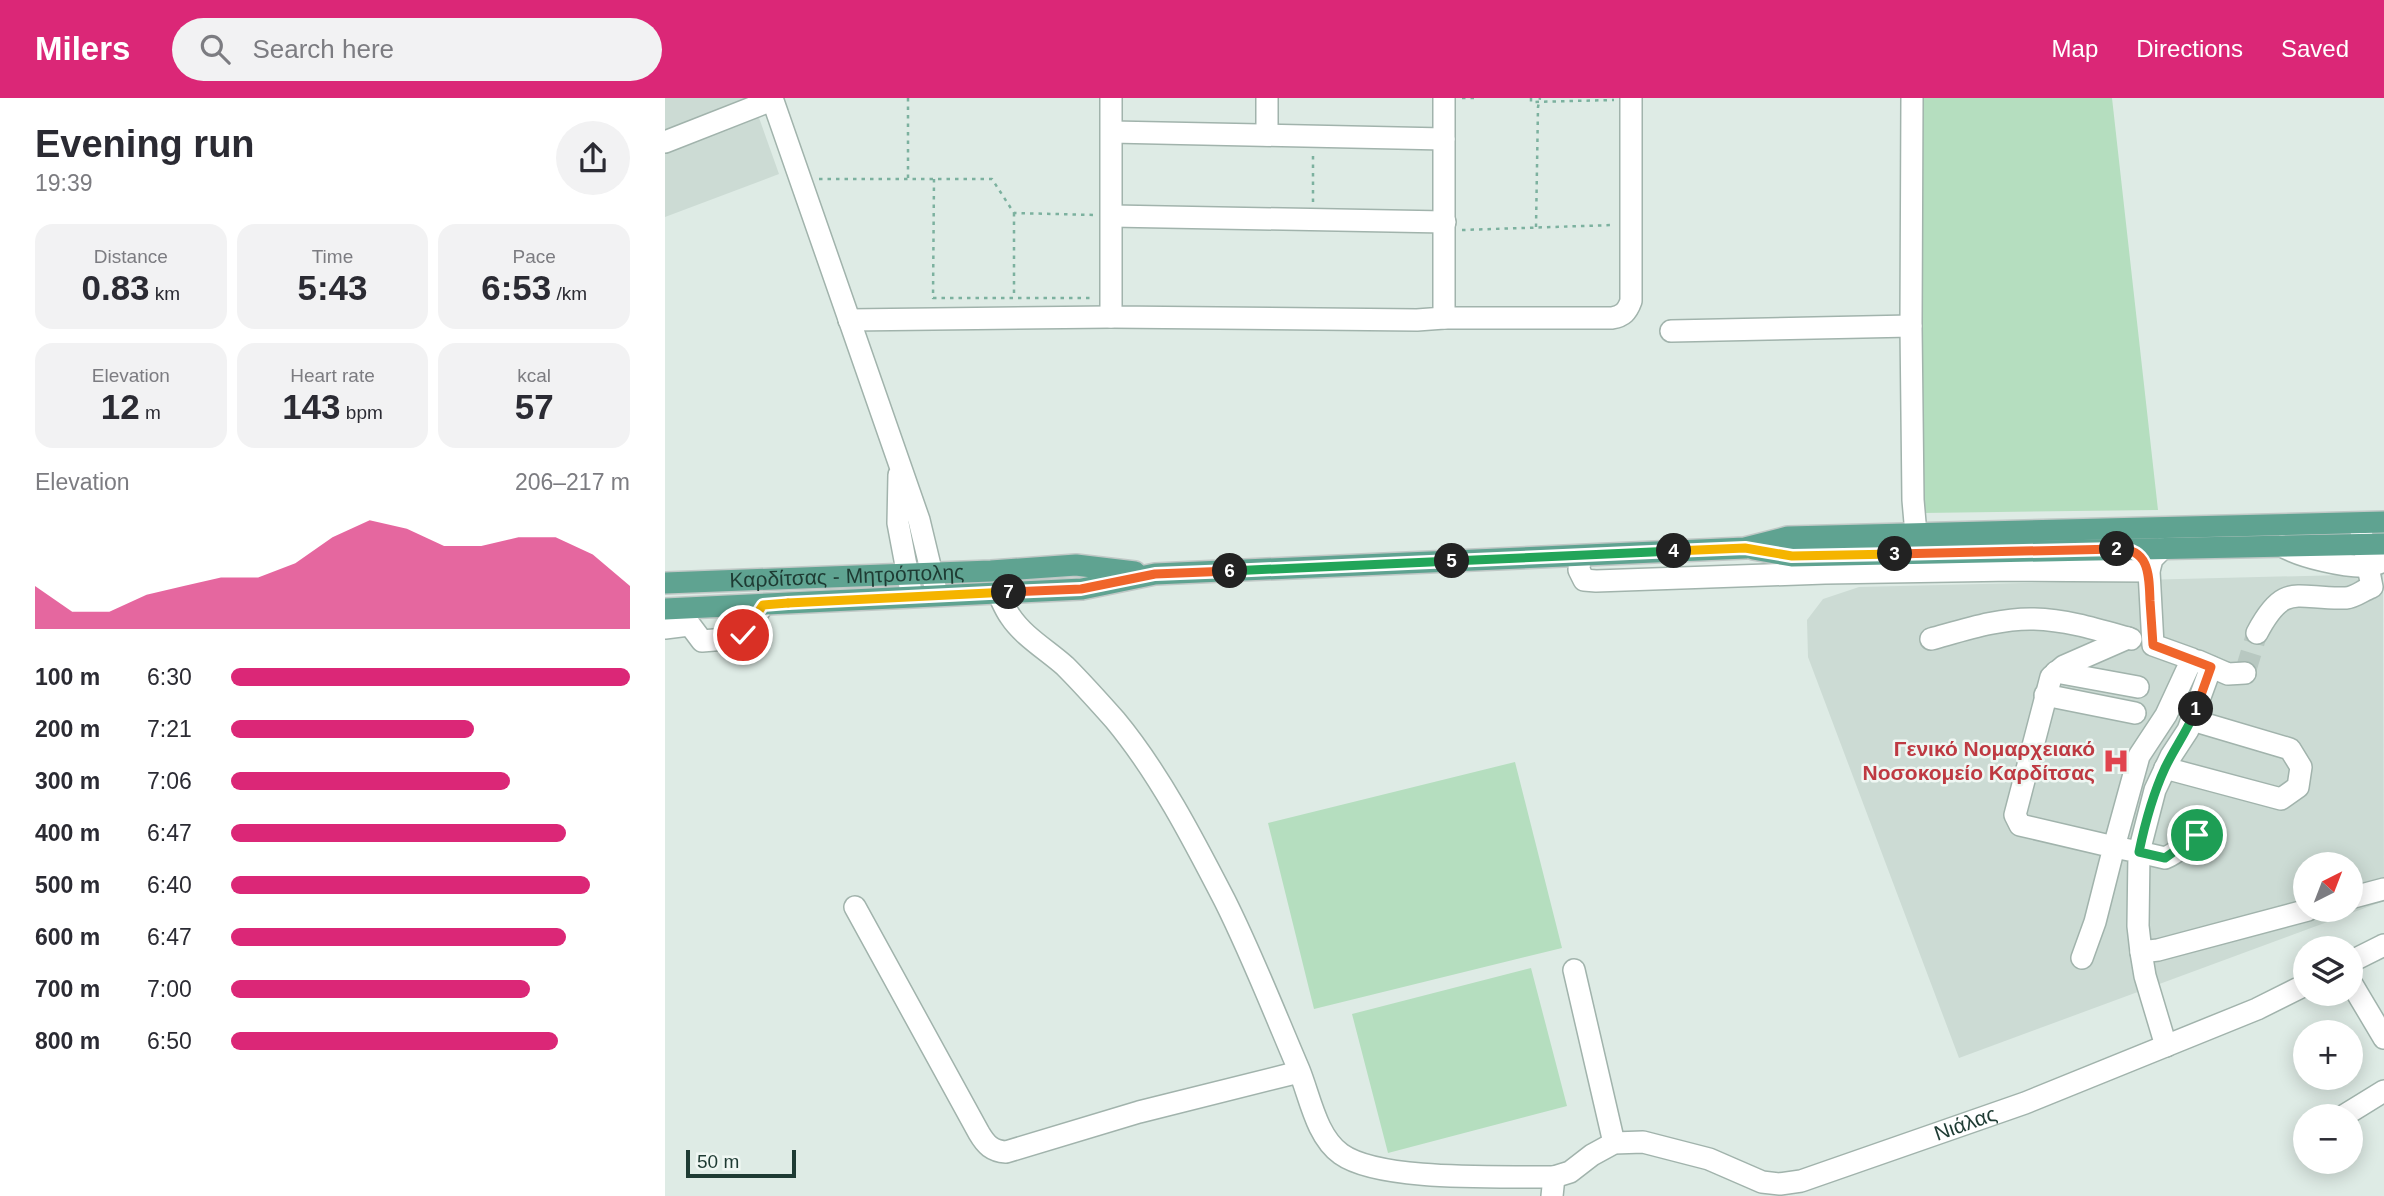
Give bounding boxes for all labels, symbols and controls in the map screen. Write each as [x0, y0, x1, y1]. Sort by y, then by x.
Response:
search box [172, 18, 662, 81]
text: Milers [35, 30, 130, 67]
icon: search [196, 30, 234, 68]
text: Search here [252, 34, 394, 64]
text: Map [2052, 35, 2098, 62]
text: Directions [2136, 35, 2243, 62]
text: Saved [2281, 35, 2349, 62]
button: share [556, 121, 630, 195]
text: Evening run [35, 123, 255, 165]
text: 19:39 [35, 170, 93, 196]
text: Distance [94, 246, 168, 267]
text: Time [312, 246, 353, 267]
text: Pace [513, 246, 556, 267]
text: 0.83 [81, 268, 150, 307]
text: 5:43 [297, 268, 368, 307]
text: 6:53 [481, 268, 551, 307]
text: km [150, 283, 180, 304]
text: /km [551, 283, 587, 304]
text: Elevation [92, 365, 170, 386]
text: Heart rate [290, 365, 375, 386]
text: kcal [517, 365, 551, 386]
text: 12 [101, 387, 140, 426]
text: 143 [282, 387, 341, 426]
text: 57 [515, 387, 554, 426]
text: m [140, 402, 161, 423]
text: bpm [341, 402, 383, 423]
text: Elevation [35, 469, 130, 495]
text: 206–217 m [515, 469, 630, 495]
pin: 2 [2099, 532, 2135, 566]
pin: 4 [1657, 533, 1691, 568]
pin: 3 [1877, 536, 1913, 572]
text: 2 [2111, 538, 2122, 559]
text: 4 [1668, 540, 1679, 561]
text: 3 [1889, 543, 1900, 564]
pin: 5 [1435, 544, 1469, 578]
text: 5 [1446, 550, 1457, 571]
pin: 6 [1213, 554, 1247, 588]
street label: Καρδίτσας - Μητρόπολης [729, 560, 965, 592]
text: 6 [1224, 560, 1235, 581]
pin: 7 [991, 574, 1027, 610]
text: 7 [1003, 581, 1014, 602]
pin [713, 605, 773, 665]
icon: check [724, 616, 762, 654]
text: 100 m [35, 664, 100, 690]
text: 6:30 [147, 664, 192, 690]
pin: 1 [2179, 692, 2213, 726]
text: 1 [2190, 698, 2201, 719]
text: 200 m [35, 716, 100, 742]
text: 7:21 [147, 716, 192, 742]
place label: Γενικό Νομαρχειακό Νοσοκομείο Καρδίτσας [1863, 737, 2095, 785]
hospital icon: Γενικό Νομαρχειακό Νοσοκομείο Καρδίτσας [2101, 746, 2131, 776]
text: 300 m [35, 768, 100, 794]
text: 7:06 [147, 768, 192, 794]
pin [2167, 805, 2227, 865]
icon: arrive [2178, 816, 2216, 854]
text: 400 m [35, 820, 100, 846]
text: 6:47 [147, 820, 192, 846]
north arrow [2293, 852, 2363, 922]
map controls [2293, 852, 2363, 1174]
text: 500 m [35, 872, 100, 898]
text: 6:40 [147, 872, 192, 898]
text: 600 m [35, 924, 100, 950]
text: 6:47 [147, 924, 192, 950]
button: layers [2293, 936, 2363, 1006]
text: 700 m [35, 976, 100, 1002]
text: 7:00 [147, 976, 192, 1002]
button: + [2293, 1020, 2363, 1090]
text: 800 m [35, 1028, 100, 1054]
text: 6:50 [147, 1028, 192, 1054]
street label: Νιάλας [1931, 1102, 1999, 1145]
button: − [2293, 1104, 2363, 1174]
scale bar [686, 1147, 796, 1179]
text: 50 m [697, 1151, 739, 1172]

